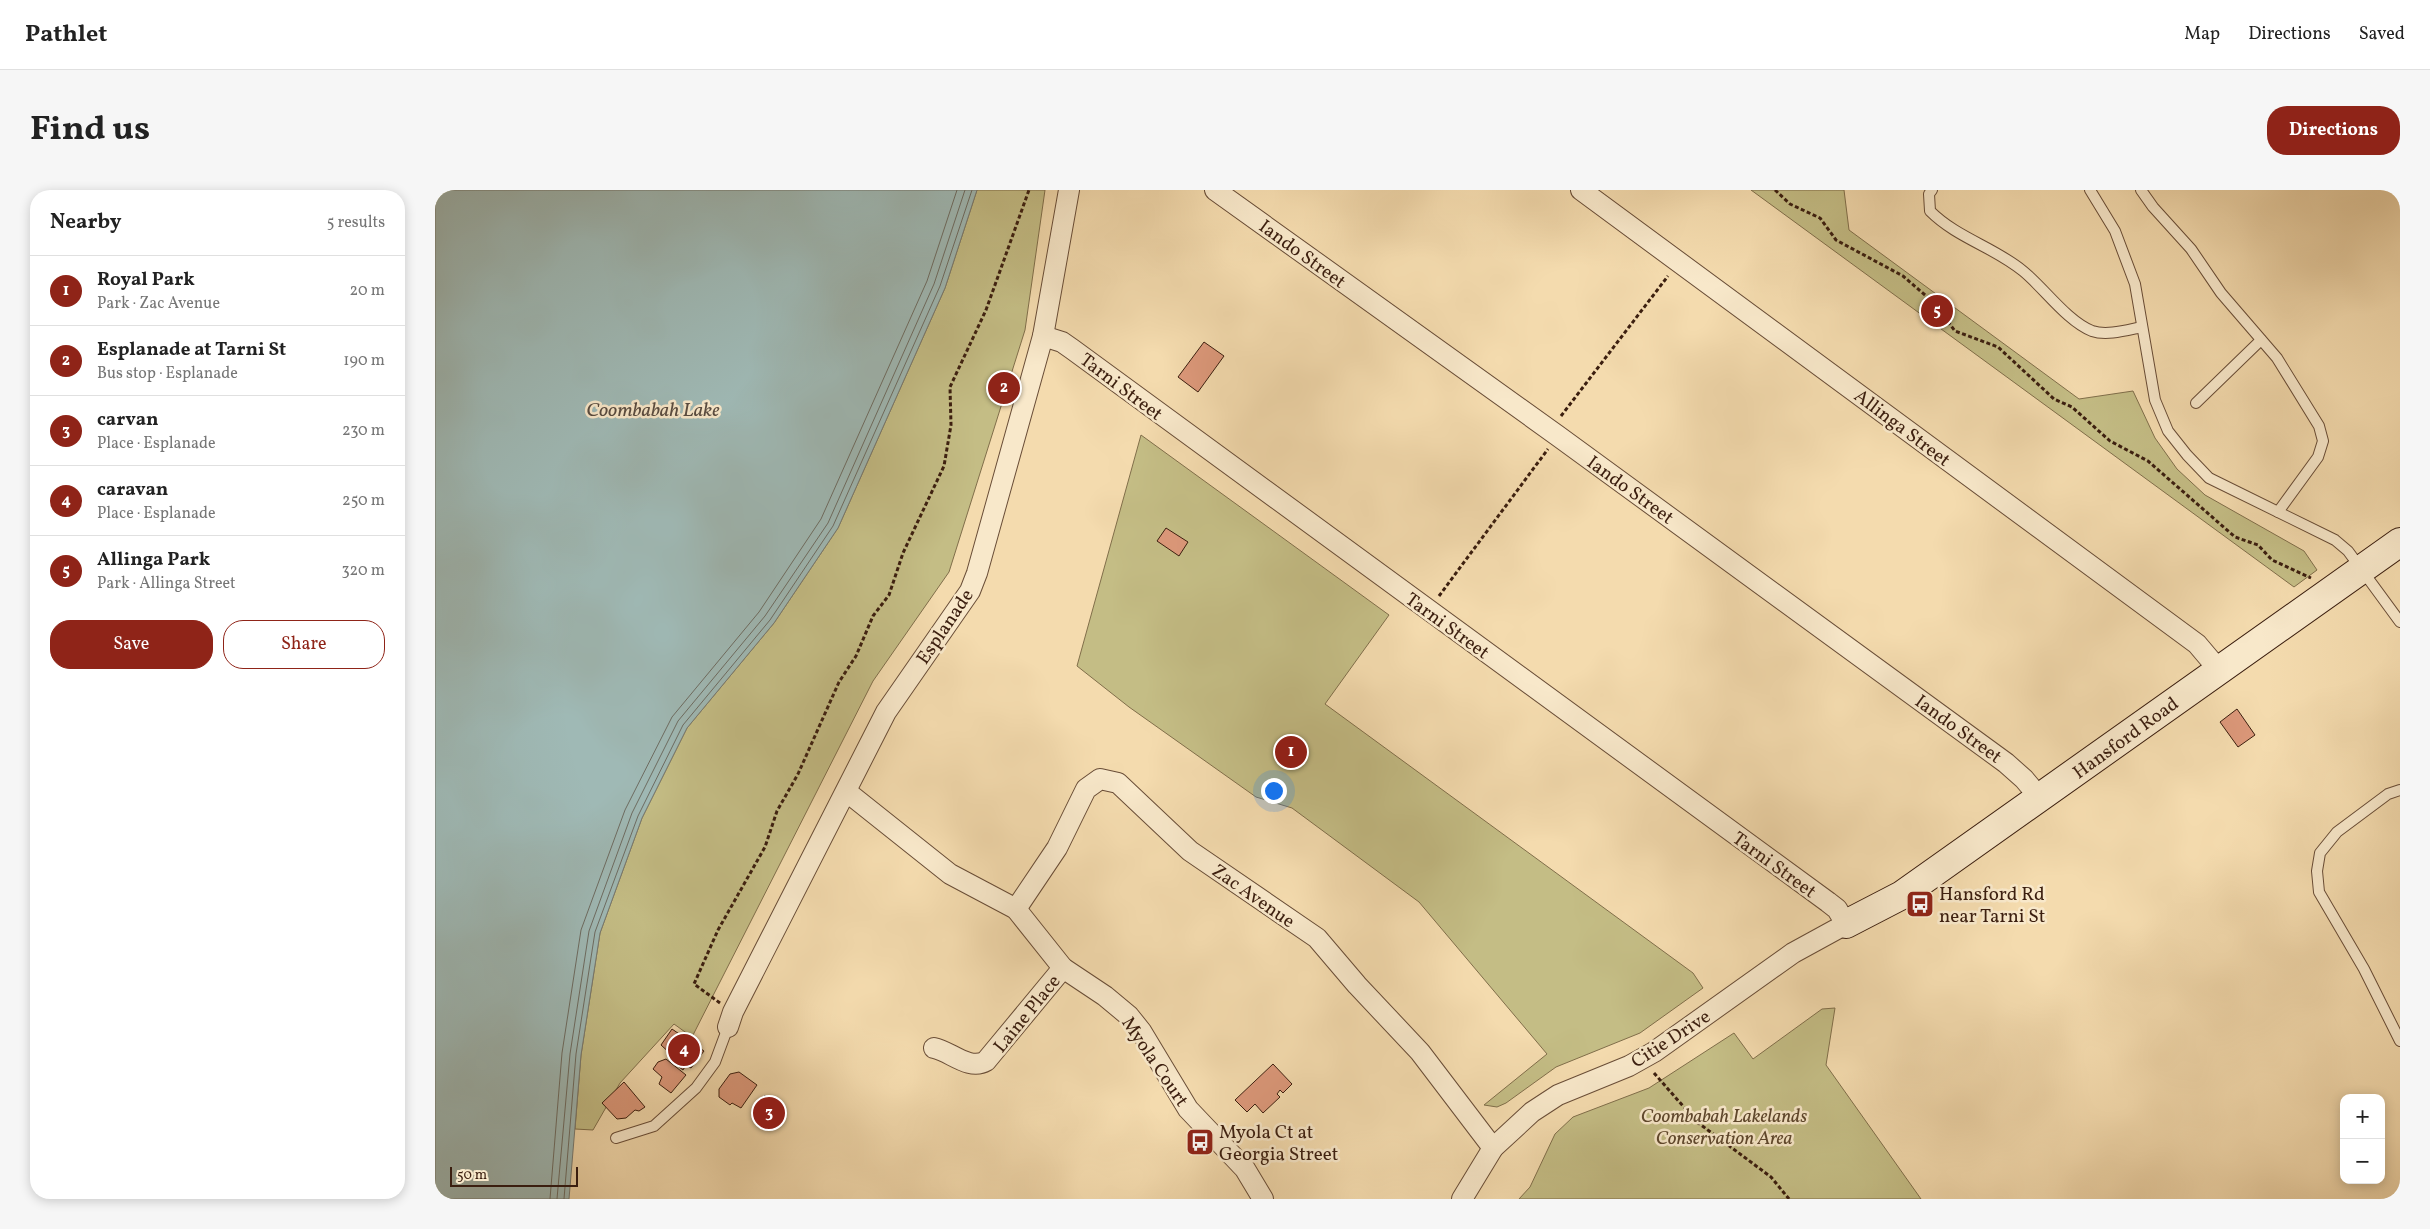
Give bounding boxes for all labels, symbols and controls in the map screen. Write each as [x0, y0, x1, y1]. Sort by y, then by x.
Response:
text: Pathlet [25, 18, 107, 52]
text: Map [2184, 22, 2220, 47]
text: Directions [2248, 22, 2331, 47]
text: Saved [2359, 22, 2405, 47]
text: Find us [30, 106, 150, 154]
button: Directions [2267, 106, 2400, 155]
text: Nearby [50, 208, 121, 237]
text: 5 results [327, 212, 385, 234]
street label: Iando Street [1253, 214, 1351, 295]
text: Royal Park [97, 267, 195, 293]
text: 1 [63, 280, 69, 302]
text: 20 m [350, 280, 385, 302]
pin: 5 [1921, 292, 1953, 330]
text: Park · Zac Avenue [97, 293, 220, 315]
text: Esplanade at Tarni St [97, 337, 286, 363]
street label: Tarni Street [1074, 348, 1168, 428]
text: 2 [62, 350, 70, 372]
text: 190 m [343, 350, 385, 372]
text: Bus stop · Esplanade [97, 363, 238, 385]
pin: 2 [988, 369, 1020, 407]
street label: Allinga Street [1848, 384, 1956, 474]
water label: Coombabah Lake [586, 397, 720, 425]
text: carvan [97, 407, 159, 433]
text: 3 [62, 420, 70, 442]
text: 230 m [342, 420, 385, 442]
text: Place · Esplanade [97, 433, 216, 455]
street label: Iando Street [1581, 450, 1679, 531]
text: caravan [97, 477, 168, 503]
text: 4 [61, 490, 71, 512]
text: 250 m [342, 490, 385, 512]
text: Place · Esplanade [97, 503, 216, 525]
text: Allinga Park [97, 547, 210, 573]
text: 5 [62, 560, 70, 582]
text: 320 m [341, 560, 385, 582]
text: Park · Allinga Street [97, 573, 236, 595]
street label: Esplanade [911, 584, 980, 670]
street label: Tarni Street [1400, 587, 1494, 666]
button: Save [50, 620, 213, 669]
button: Share [223, 620, 385, 669]
street label: Iando Street [1909, 689, 2007, 770]
street label: Hansford Road [2068, 691, 2184, 786]
pin: 1 [1275, 733, 1307, 771]
your location [1261, 778, 1287, 804]
street label: Tarni Street [1727, 826, 1821, 905]
street label: Zac Avenue [1206, 858, 1300, 935]
place label: Hansford Rd near Tarni St [1939, 882, 2046, 930]
bus stop icon: Hansford Rd near Tarni St [1905, 889, 1935, 919]
street label: Laine Place [988, 970, 1067, 1059]
street label: Citie Drive [1626, 1004, 1716, 1075]
street label: Myola Court [1115, 1012, 1194, 1113]
pin: 4 [668, 1031, 700, 1069]
pin: 3 [753, 1094, 785, 1132]
map controls [2340, 1094, 2385, 1184]
button: + [2340, 1094, 2385, 1139]
park label: Coombabah Lakelands Conservation Area [1641, 1104, 1807, 1152]
place label: Myola Ct at Georgia Street [1219, 1120, 1339, 1168]
bus stop icon: Myola Ct at Georgia Street [1185, 1127, 1215, 1157]
button: − [2340, 1139, 2385, 1184]
scale bar [450, 1164, 577, 1187]
text: 50 m [457, 1166, 487, 1185]

